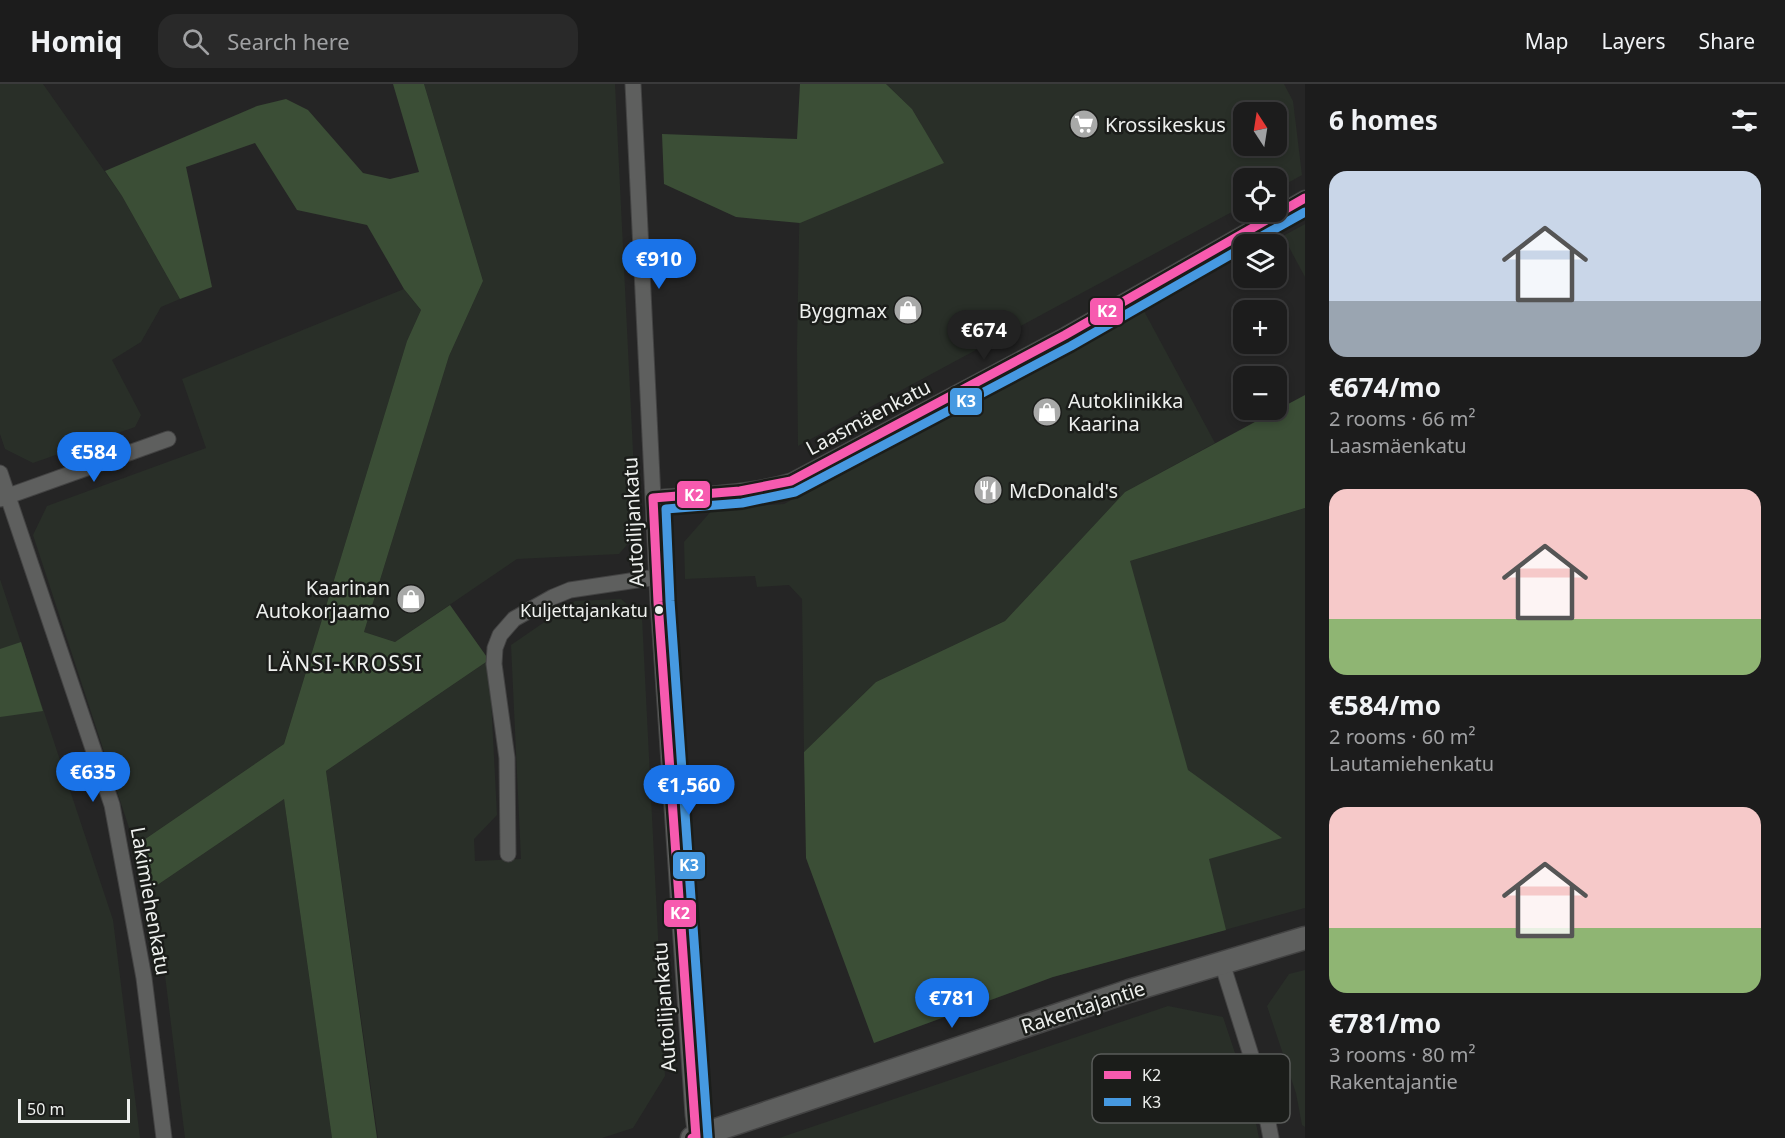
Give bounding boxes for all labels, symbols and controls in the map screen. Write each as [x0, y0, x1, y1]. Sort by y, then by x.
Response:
search box [158, 14, 578, 68]
text: Homiq [30, 22, 122, 60]
icon: search [179, 25, 212, 58]
text: Search here [227, 26, 350, 56]
text: Map [1525, 27, 1569, 55]
text: Layers [1602, 27, 1666, 55]
text: Share [1699, 27, 1755, 55]
north arrow [1233, 102, 1287, 156]
map controls [1233, 102, 1287, 420]
text: 6 homes [1329, 102, 1438, 138]
icon: filters [1728, 104, 1761, 137]
supermarket icon: Krossikeskus [1068, 108, 1100, 140]
place label: Krossikeskus [1105, 111, 1226, 138]
button: locate [1233, 168, 1287, 222]
icon: home [1491, 210, 1599, 318]
button: layers [1233, 234, 1287, 288]
pin: €910 [623, 239, 695, 290]
text: €910 [636, 245, 682, 272]
shop icon: Byggmax [892, 294, 924, 326]
place label: Byggmax [799, 297, 887, 324]
line badge: K2 [1089, 297, 1124, 326]
text: K2 [1097, 300, 1117, 322]
button: + [1233, 300, 1287, 354]
pin: €674 [948, 310, 1020, 361]
text: €674 [961, 316, 1007, 343]
button: − [1233, 366, 1287, 420]
text: €674/mo [1329, 369, 1441, 405]
street label: Laasmäenkatu [801, 373, 935, 461]
line badge: K3 [949, 387, 983, 416]
place label: Autoklinikka Kaarina [1068, 387, 1184, 437]
text: K3 [956, 390, 976, 412]
shop icon: Autoklinikka Kaarina [1031, 396, 1063, 428]
text: 2 rooms · 66 m² [1329, 405, 1476, 432]
pin: €584 [58, 432, 130, 483]
text: Laasmäenkatu [1329, 432, 1467, 459]
text: €584 [71, 438, 117, 465]
street label: Autoilijankatu [616, 456, 650, 588]
restaurant icon: McDonald's [972, 474, 1004, 506]
place label: McDonald's [1009, 477, 1118, 504]
line badge: K2 [676, 480, 711, 509]
text: K2 [684, 484, 704, 506]
icon: home [1491, 528, 1599, 636]
place label: Kaarinan Autokorjaamo [256, 574, 390, 624]
shop icon: Kaarinan Autokorjaamo [395, 583, 427, 615]
place label: Kuljettajankatu [520, 598, 648, 622]
marker: Kuljettajankatu [653, 604, 665, 616]
district label: LÄNSI-KROSSI [267, 649, 423, 677]
text: €584/mo [1329, 687, 1441, 723]
text: 2 rooms · 60 m² [1329, 723, 1476, 750]
text: Lautamiehenkatu [1329, 750, 1494, 777]
pin: €635 [57, 752, 129, 803]
text: €635 [70, 758, 116, 785]
pin: €1,560 [640, 765, 738, 816]
text: €1,560 [658, 771, 720, 798]
street label: Lakimiehenkatu [125, 825, 177, 977]
icon: home [1491, 846, 1599, 954]
line badge: K3 [672, 851, 706, 880]
text: K3 [679, 854, 699, 876]
line badge: K2 [663, 899, 697, 928]
text: K2 [670, 902, 690, 924]
street label: Autoilijankatu [646, 941, 682, 1073]
street label: Rakentajantie [1018, 974, 1148, 1040]
pin: €781 [916, 978, 988, 1029]
text: €781 [929, 984, 975, 1011]
text: €781/mo [1329, 1005, 1441, 1041]
text: 3 rooms · 80 m² [1329, 1041, 1476, 1068]
legend [1092, 1054, 1290, 1123]
text: K2 [1142, 1064, 1161, 1086]
text: Rakentajantie [1329, 1068, 1458, 1095]
text: K3 [1142, 1091, 1161, 1113]
scale bar [18, 1096, 130, 1124]
text: 50 m [27, 1098, 64, 1120]

